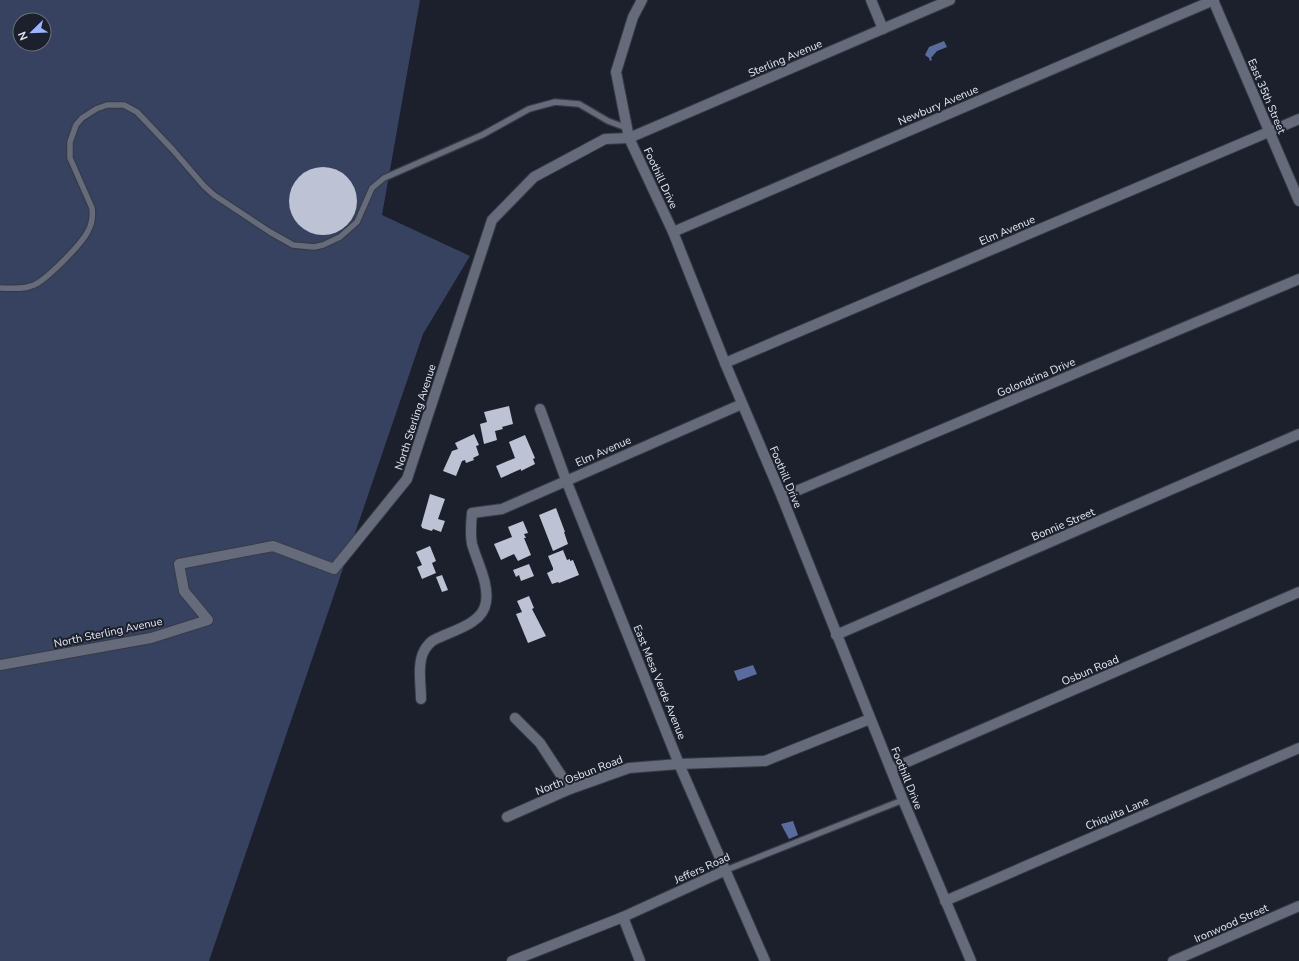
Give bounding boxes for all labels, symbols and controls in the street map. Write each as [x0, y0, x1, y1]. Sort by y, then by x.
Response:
north arrow [12, 12, 52, 52]
text: N [15, 29, 32, 42]
street label: Sterling Avenue [746, 36, 825, 81]
street label: East 35th Street [1244, 56, 1289, 136]
street label: Newbury Avenue [896, 82, 981, 129]
street label: Foothill Drive [640, 145, 681, 211]
street label: Elm Avenue [977, 212, 1038, 249]
street label: Golondrina Drive [995, 354, 1078, 401]
street label: North Sterling Avenue [391, 362, 440, 472]
street label: Elm Avenue [573, 432, 633, 470]
street label: Foothill Drive [766, 444, 805, 511]
street label: Bonnie Street [1029, 504, 1097, 545]
street label: North Sterling Avenue [52, 614, 164, 651]
street label: East Mesa Verde Avenue [630, 623, 689, 742]
street label: Osbun Road [1059, 652, 1121, 689]
street label: Foothill Drive [887, 745, 926, 812]
street label: North Osbun Road [533, 752, 625, 799]
street label: Chiquita Lane [1083, 793, 1151, 834]
street label: Jeffers Road [671, 849, 733, 888]
street label: Ironwood Street [1192, 900, 1271, 947]

